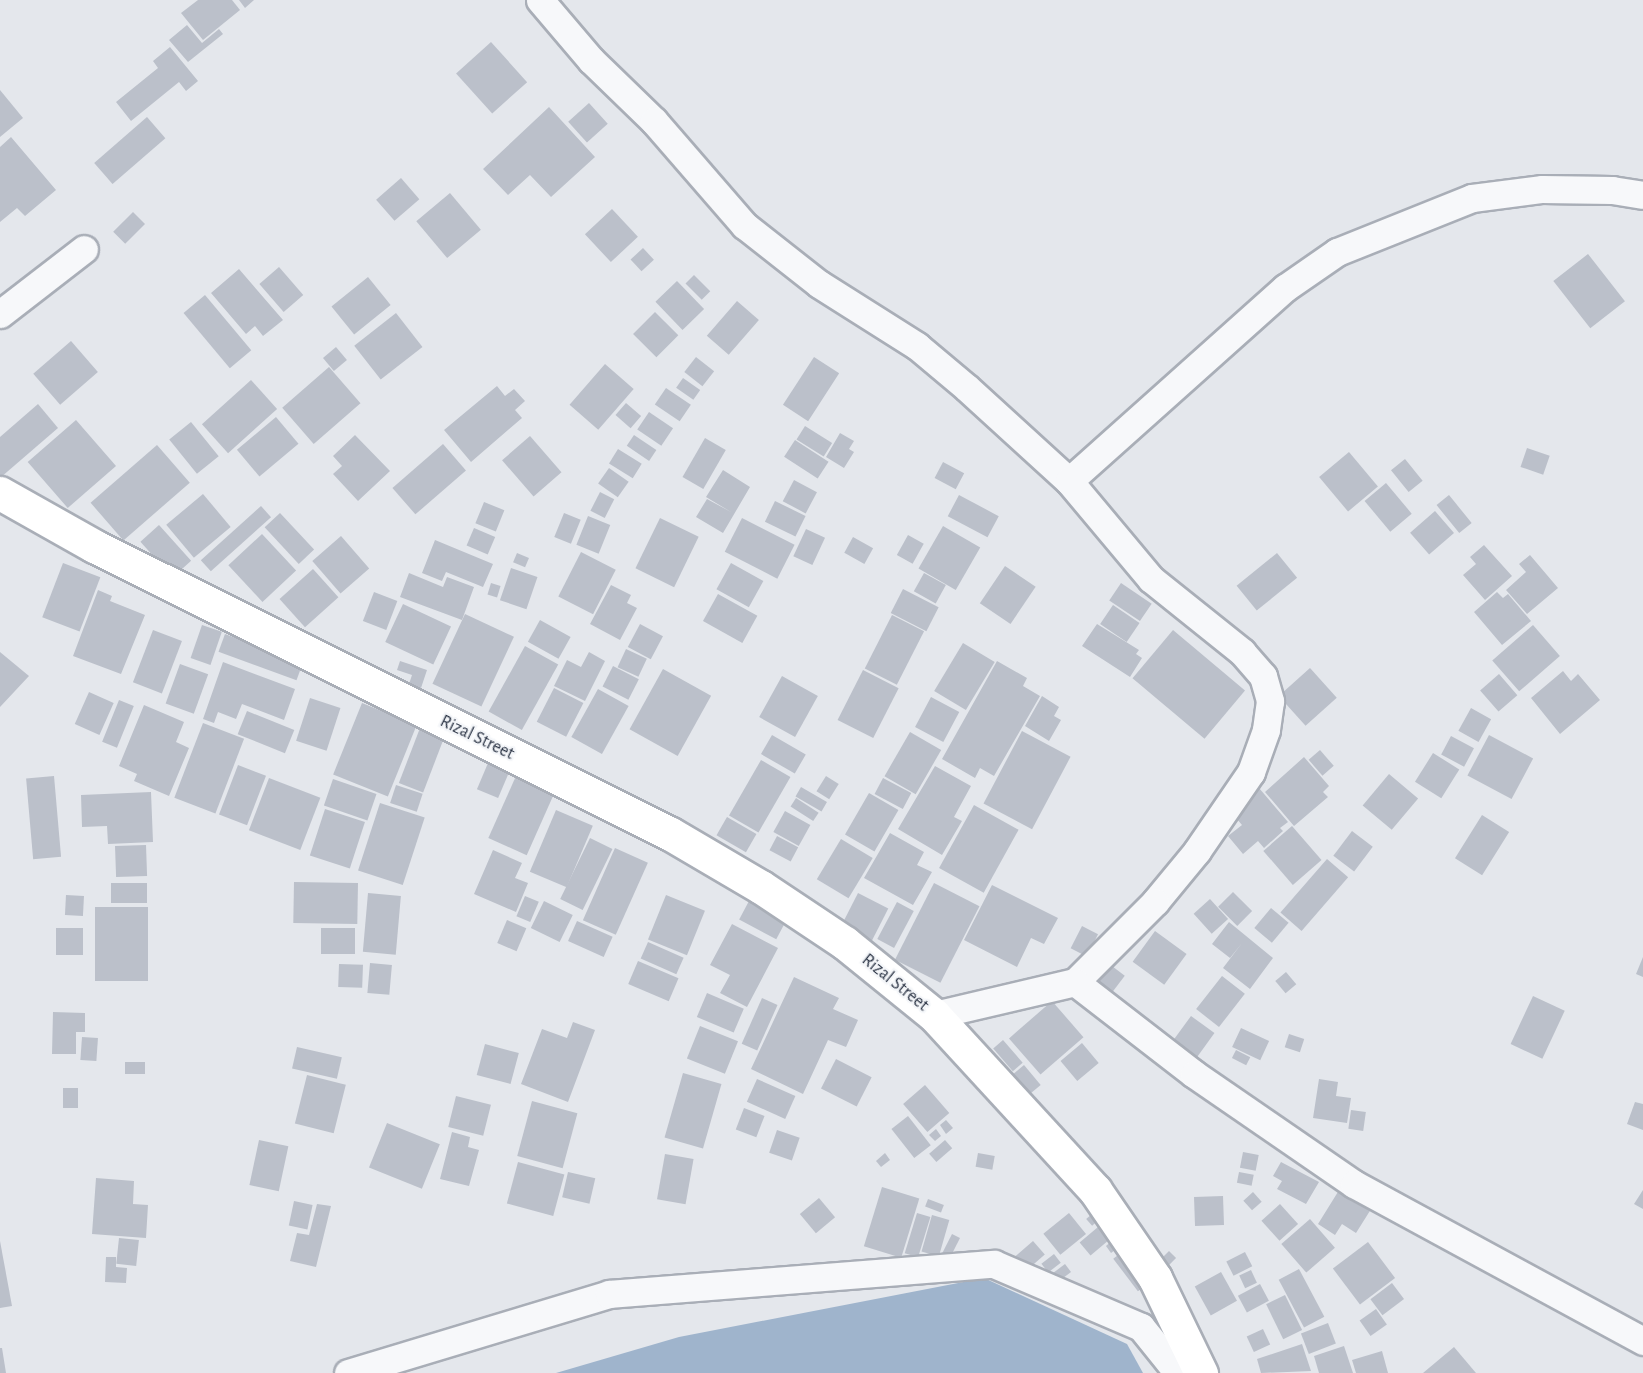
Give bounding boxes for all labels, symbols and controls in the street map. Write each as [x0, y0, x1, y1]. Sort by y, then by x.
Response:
street label: Rizal Street [436, 711, 518, 765]
street label: Rizal Street [857, 949, 933, 1017]

